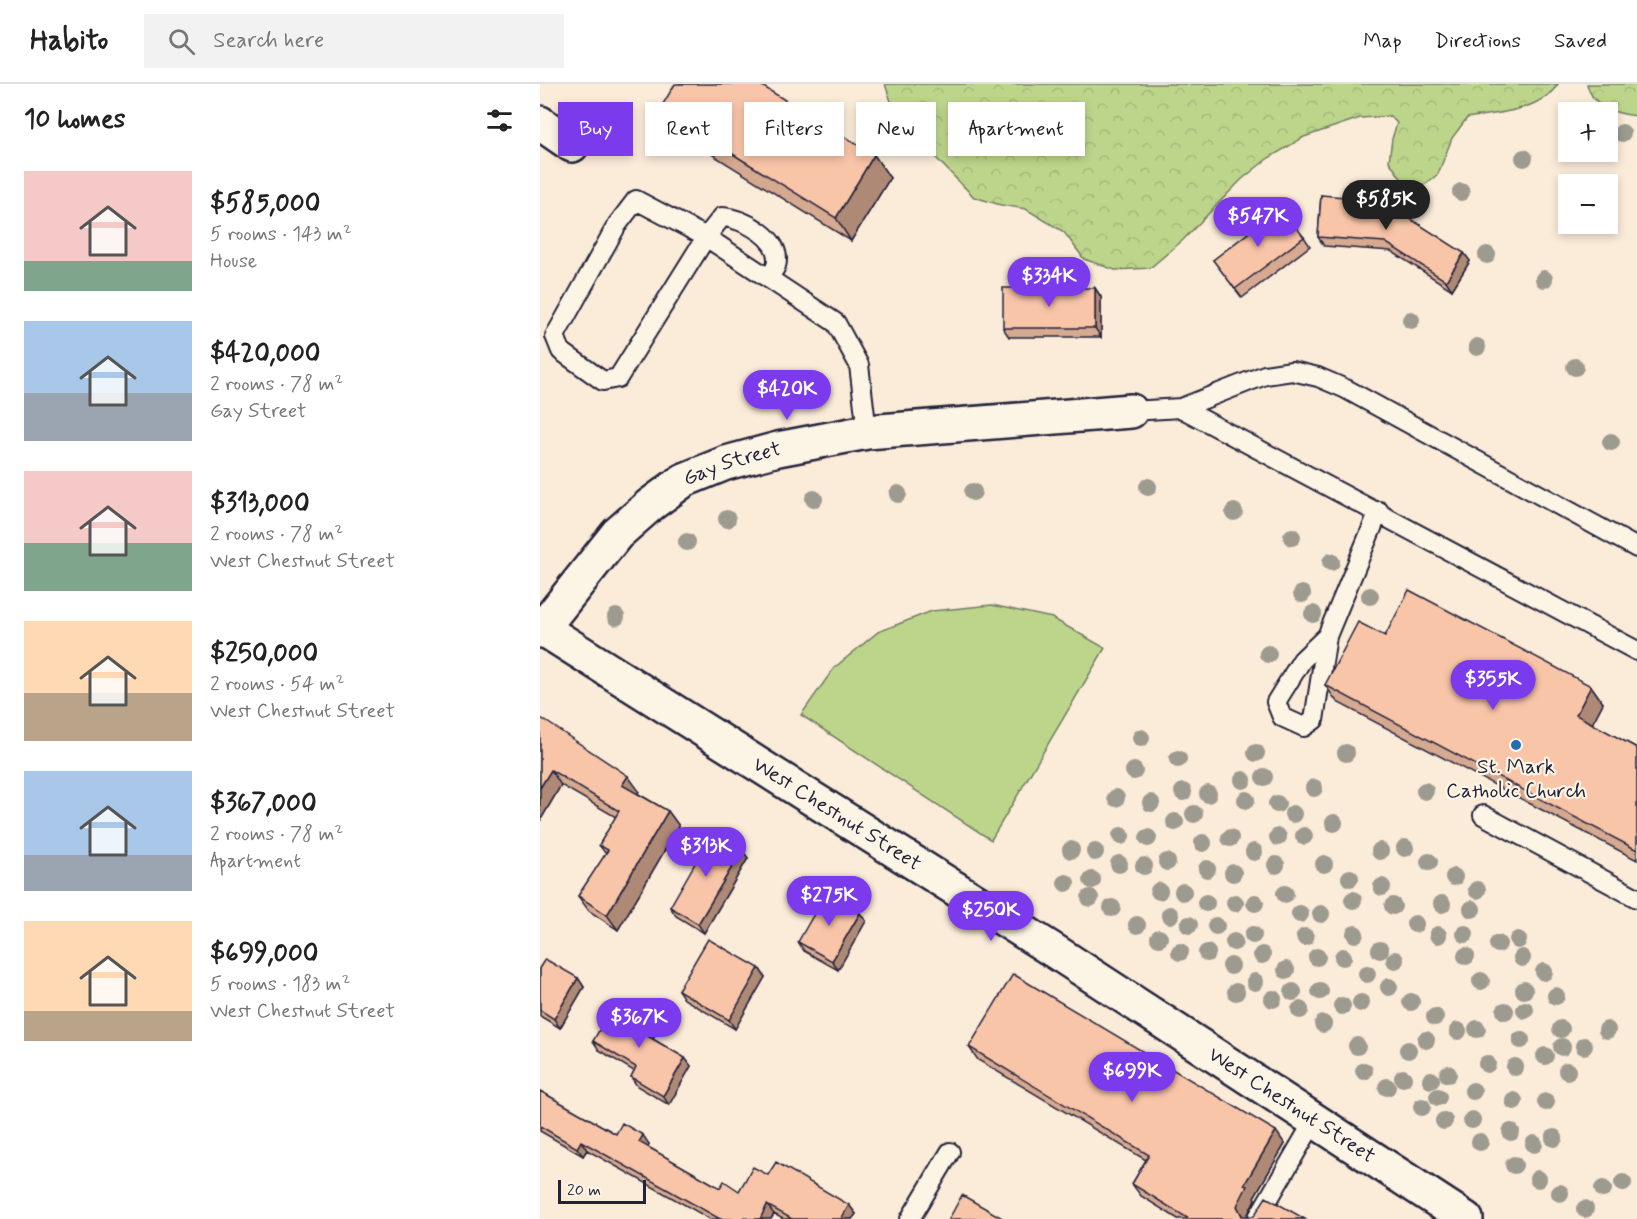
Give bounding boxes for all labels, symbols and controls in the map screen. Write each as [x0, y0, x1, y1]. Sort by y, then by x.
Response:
search box [144, 14, 564, 68]
text: Habito [30, 23, 108, 60]
icon: search [165, 25, 198, 58]
text: Search here [213, 27, 324, 55]
text: Map [1363, 27, 1402, 55]
text: Directions [1435, 27, 1521, 55]
text: Saved [1554, 27, 1607, 55]
chip: Buy [558, 102, 633, 156]
chip: Rent [645, 102, 732, 156]
chip: Filters [744, 102, 844, 156]
chip: New [856, 102, 936, 156]
chip: Apartment [948, 102, 1085, 156]
map controls [1558, 102, 1618, 234]
button: + [1558, 102, 1618, 162]
text: 10 homes [24, 103, 125, 137]
icon: filters [483, 104, 516, 137]
button: − [1558, 174, 1618, 234]
pin: $585K [1344, 180, 1428, 231]
text: $585K [1356, 186, 1416, 213]
text: $585,000 [210, 187, 320, 221]
icon: home [72, 195, 144, 267]
pin: $547K [1216, 197, 1300, 248]
text: $547K [1227, 203, 1289, 230]
text: 5 rooms · 143 m² [210, 221, 352, 248]
text: House [210, 248, 257, 275]
pin: $334K [1007, 257, 1091, 308]
text: $334K [1021, 263, 1077, 290]
text: $420,000 [210, 337, 320, 371]
icon: home [72, 345, 144, 417]
pin: $420K [745, 370, 829, 421]
text: 2 rooms · 78 m² [210, 371, 343, 398]
text: $420K [757, 376, 817, 403]
text: Gay Street [210, 398, 307, 425]
street label: Gay Street [679, 435, 784, 493]
text: $313,000 [210, 487, 310, 521]
icon: home [72, 495, 144, 567]
text: 2 rooms · 78 m² [210, 521, 343, 548]
text: West Chestnut Street [210, 548, 395, 575]
text: $250,000 [210, 637, 318, 671]
icon: home [72, 645, 144, 717]
pin: $355K [1451, 660, 1535, 711]
text: $355K [1465, 666, 1521, 693]
text: 2 rooms · 54 m² [210, 671, 344, 698]
text: West Chestnut Street [210, 698, 395, 725]
marker: St. Mark Catholic Church [1509, 738, 1523, 752]
street label: West Chestnut Street [747, 750, 927, 878]
place label: St. Mark Catholic Church [1446, 753, 1586, 805]
text: $367,000 [210, 787, 317, 821]
icon: home [72, 795, 144, 867]
text: 2 rooms · 78 m² [210, 821, 343, 848]
pin: $313K [664, 827, 748, 878]
text: $313K [680, 833, 732, 860]
text: Apartment [210, 848, 301, 875]
pin: $275K [787, 876, 871, 927]
text: $275K [801, 882, 857, 909]
pin: $250K [949, 891, 1033, 942]
text: $250K [962, 897, 1020, 924]
text: $699,000 [210, 937, 318, 971]
icon: home [72, 945, 144, 1017]
text: 5 rooms · 183 m² [210, 971, 350, 998]
text: West Chestnut Street [210, 998, 395, 1025]
pin: $367K [597, 998, 681, 1049]
text: $367K [610, 1004, 668, 1031]
street label: West Chestnut Street [1203, 1041, 1381, 1170]
pin: $699K [1090, 1052, 1174, 1103]
text: $699K [1103, 1058, 1161, 1085]
scale bar [558, 1177, 646, 1204]
text: 20 m [567, 1180, 601, 1201]

